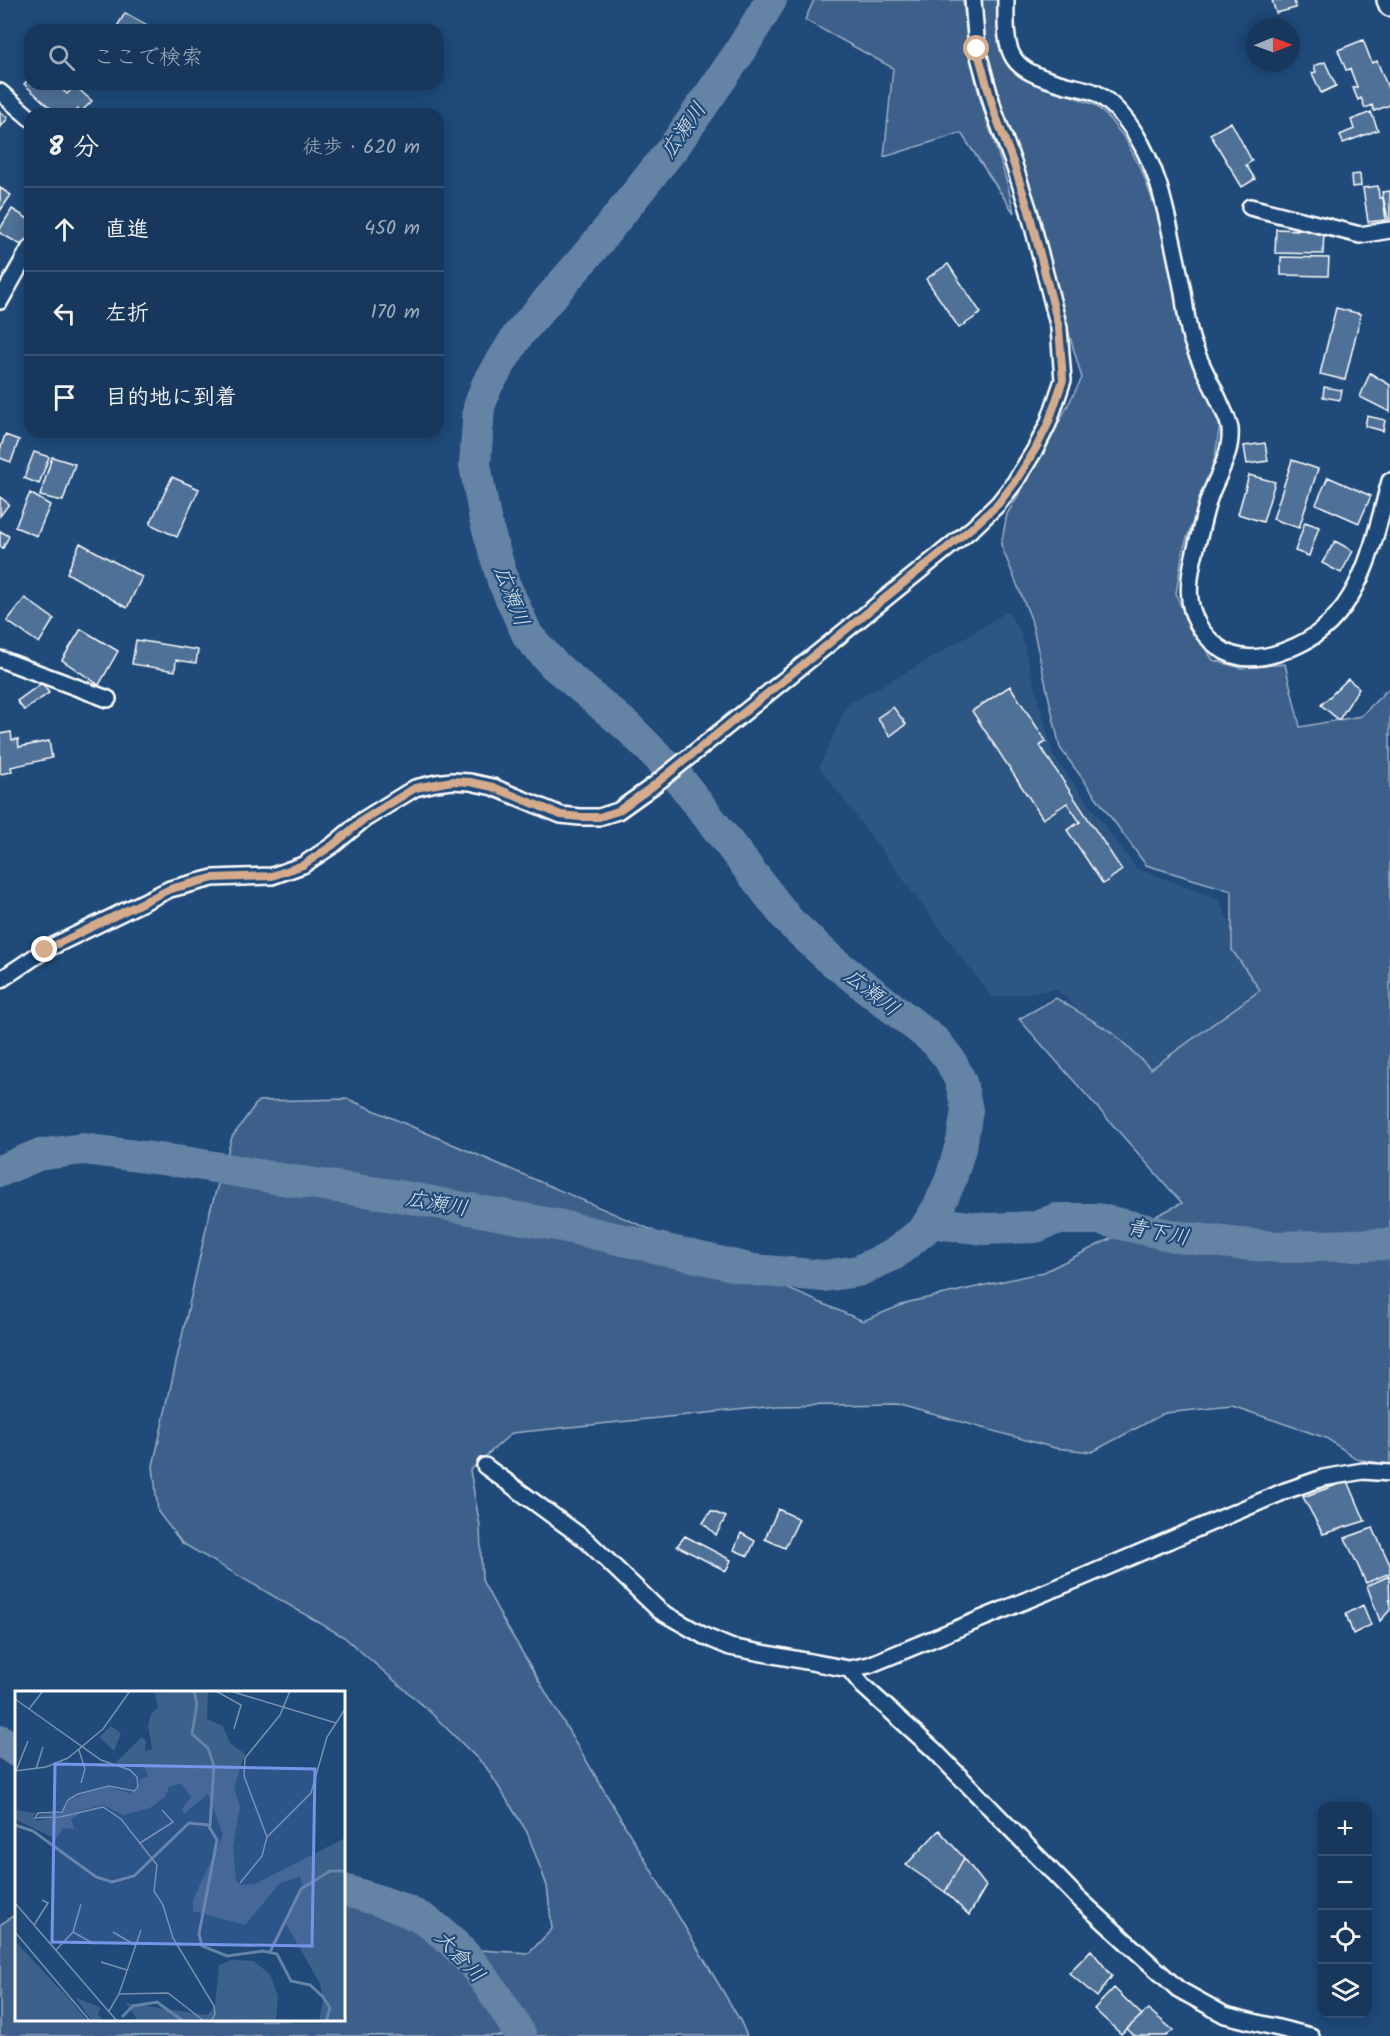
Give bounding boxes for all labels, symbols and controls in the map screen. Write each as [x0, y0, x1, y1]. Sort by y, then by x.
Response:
north arrow [1246, 18, 1300, 72]
search box [24, 24, 444, 90]
route start [963, 35, 989, 61]
icon: search [45, 41, 78, 74]
text: ここで検索 [93, 41, 203, 76]
water label: 広瀬川 [653, 96, 716, 166]
text: 8 分 [48, 127, 99, 169]
text: 徒歩 · 620 m [303, 132, 420, 164]
icon: ahead [48, 213, 81, 246]
text: 直進 [105, 213, 149, 248]
text: 450 m [364, 213, 420, 245]
icon: left [48, 297, 81, 330]
text: 左折 [105, 297, 149, 332]
text: 170 m [371, 297, 420, 329]
icon: arrive [48, 381, 81, 414]
text: 目的地に到着 [105, 381, 237, 416]
water label: 広瀬川 [484, 561, 537, 632]
route end [31, 936, 57, 962]
water label: 広瀬川 [836, 961, 906, 1026]
water label: 広瀬川 [403, 1183, 471, 1226]
water label: 青下川 [1124, 1211, 1192, 1256]
inset map [15, 1691, 345, 2021]
map controls [1318, 1802, 1372, 2018]
button: + [1318, 1802, 1372, 1856]
button: − [1318, 1856, 1372, 1910]
button: locate [1318, 1910, 1372, 1964]
water label: 大倉川 [425, 1923, 492, 1991]
button: layers [1318, 1964, 1372, 2018]

